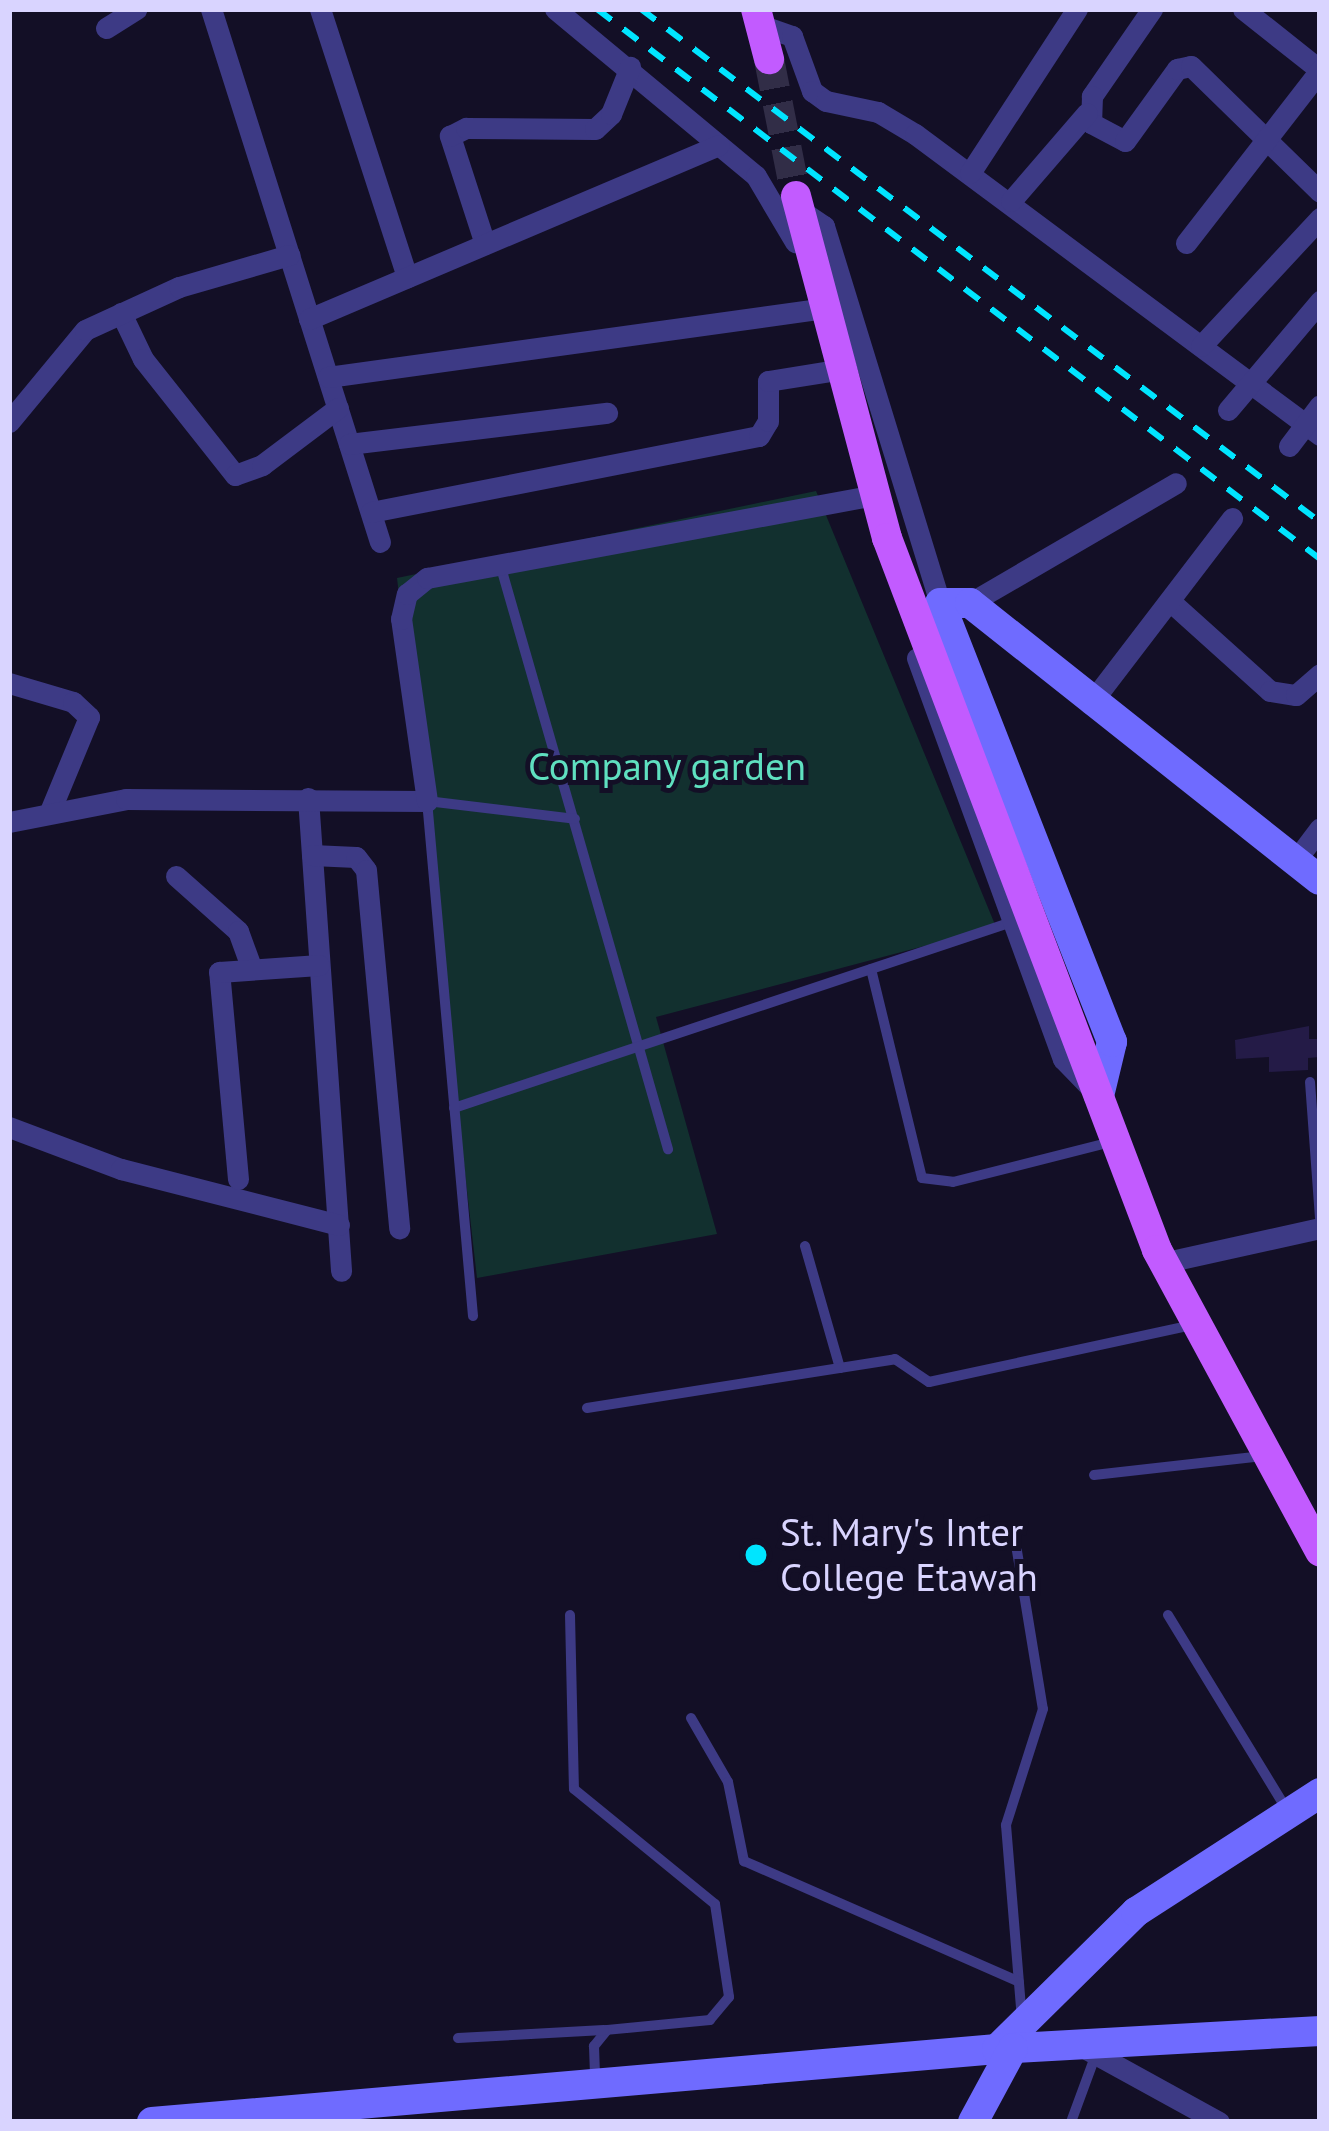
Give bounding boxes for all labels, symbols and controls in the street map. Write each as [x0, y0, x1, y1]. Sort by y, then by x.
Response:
park label: Company garden [527, 743, 807, 789]
place label: St. Mary's Inter College Etawah [780, 1510, 1038, 1601]
marker: St. Mary's Inter College Etawah [743, 1542, 769, 1568]

